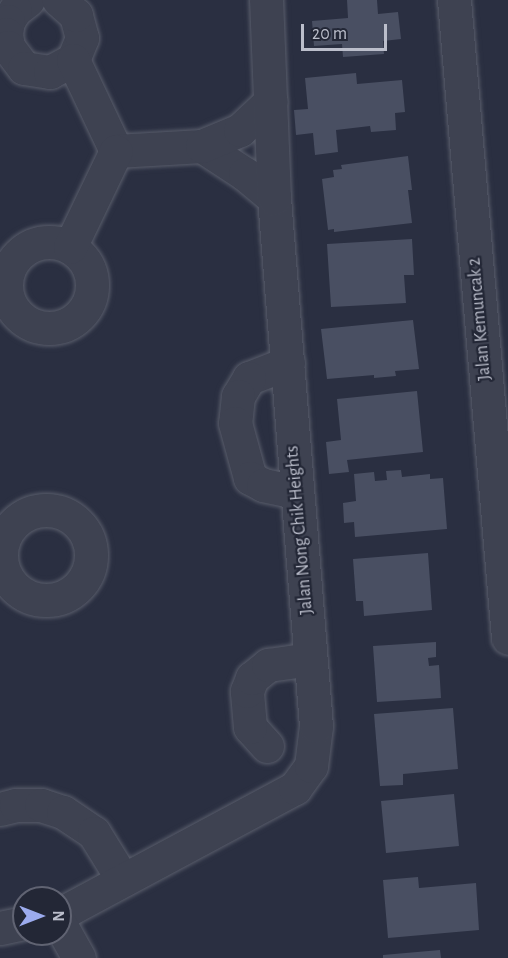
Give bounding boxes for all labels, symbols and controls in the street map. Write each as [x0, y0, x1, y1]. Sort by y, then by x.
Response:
scale bar [304, 12, 390, 50]
text: 20 m [312, 25, 347, 43]
street label: Jalan Kemuncak 2 [464, 257, 496, 381]
street label: Jalan Nong Chik Heights [282, 445, 318, 615]
north arrow [12, 886, 72, 946]
text: N [50, 910, 66, 922]

